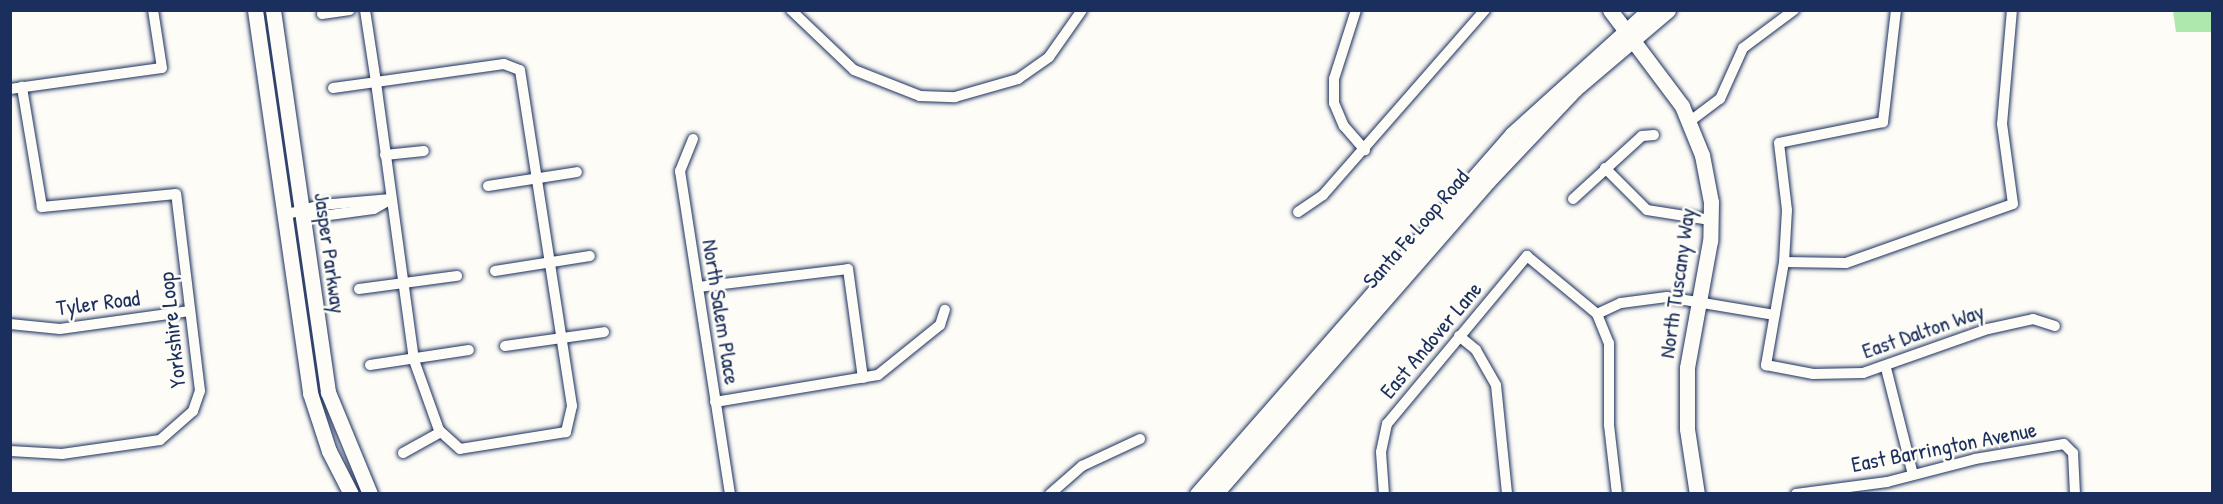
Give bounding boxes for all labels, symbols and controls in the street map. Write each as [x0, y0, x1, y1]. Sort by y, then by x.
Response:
street label: Santa Fe Loop Road [1357, 164, 1475, 294]
street label: Jasper Parkway [308, 191, 352, 315]
street label: North Tuscany Way [1653, 206, 1701, 360]
street label: North Salem Place [696, 238, 746, 386]
street label: Yorkshire Loop [153, 271, 191, 389]
street label: East Andover Lane [1375, 276, 1487, 404]
street label: Tyler Road [55, 285, 141, 321]
street label: East Dalton Way [1859, 298, 1987, 364]
street label: East Barrington Avenue [1849, 416, 2039, 478]

